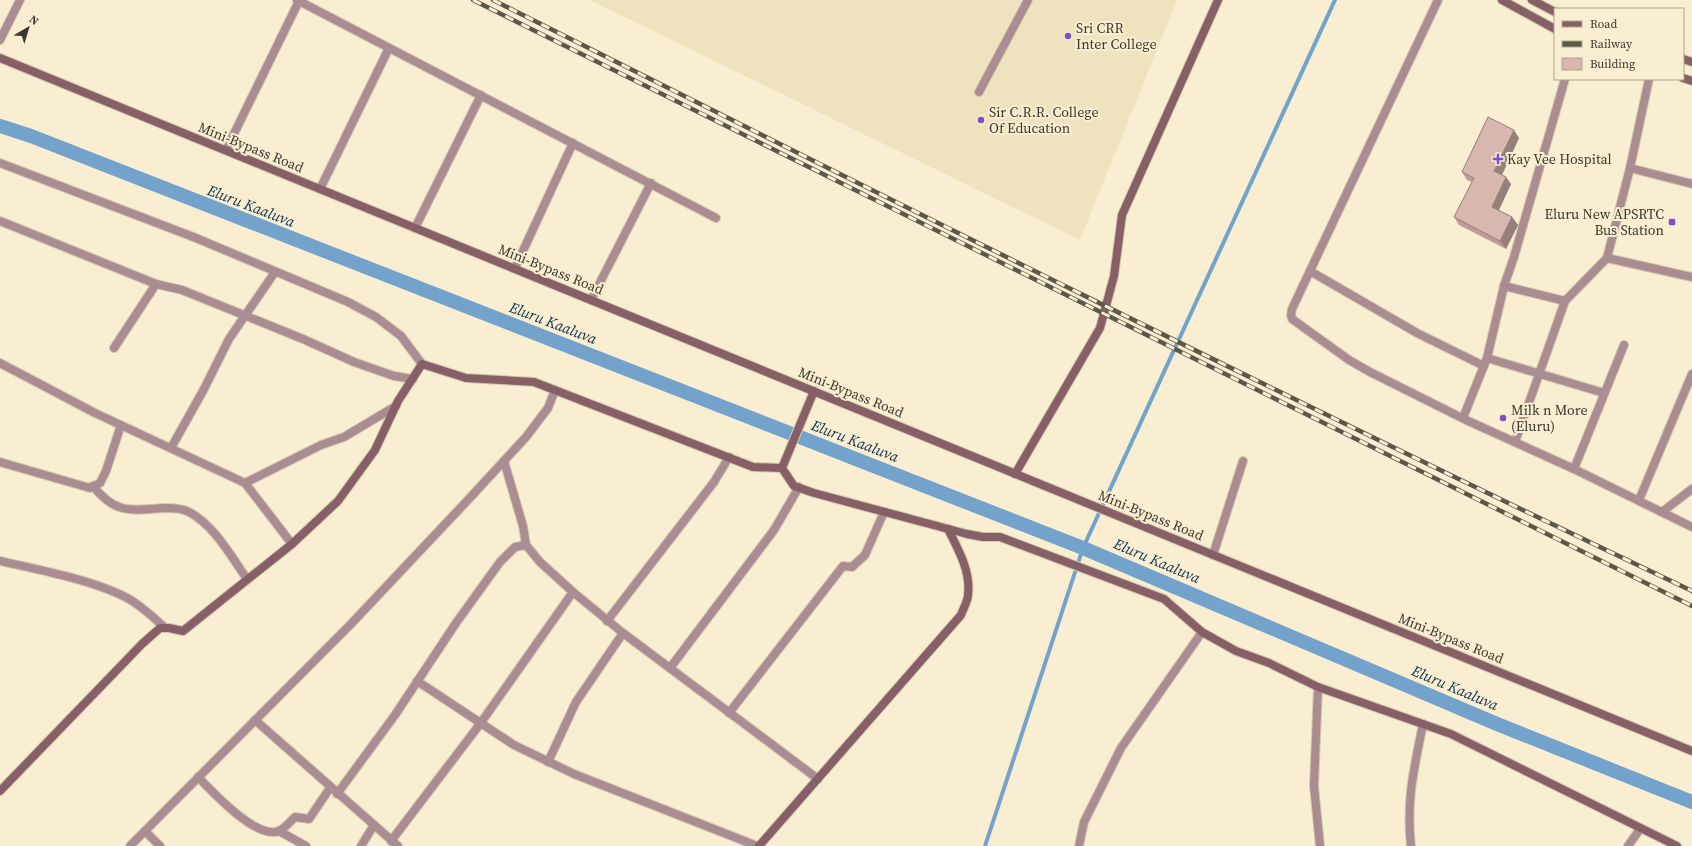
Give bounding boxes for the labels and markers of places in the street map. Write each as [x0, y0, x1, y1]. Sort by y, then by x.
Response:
place label: Sri CRR Inter College [1076, 18, 1157, 54]
marker: Sri CRR Inter College [1063, 31, 1073, 41]
place label: Sir C.R.R. College Of Education [989, 102, 1099, 138]
marker: Sir C.R.R. College Of Education [976, 115, 986, 125]
place label: Kay Vee Hospital [1507, 149, 1612, 169]
marker: Kay Vee Hospital [1492, 153, 1504, 165]
place label: Eluru New APSRTC Bus Station [1545, 204, 1665, 240]
marker: Eluru New APSRTC Bus Station [1667, 217, 1677, 227]
place label: Milk n More (Eluru) [1511, 400, 1588, 436]
marker: Milk n More (Eluru) [1498, 413, 1508, 423]

